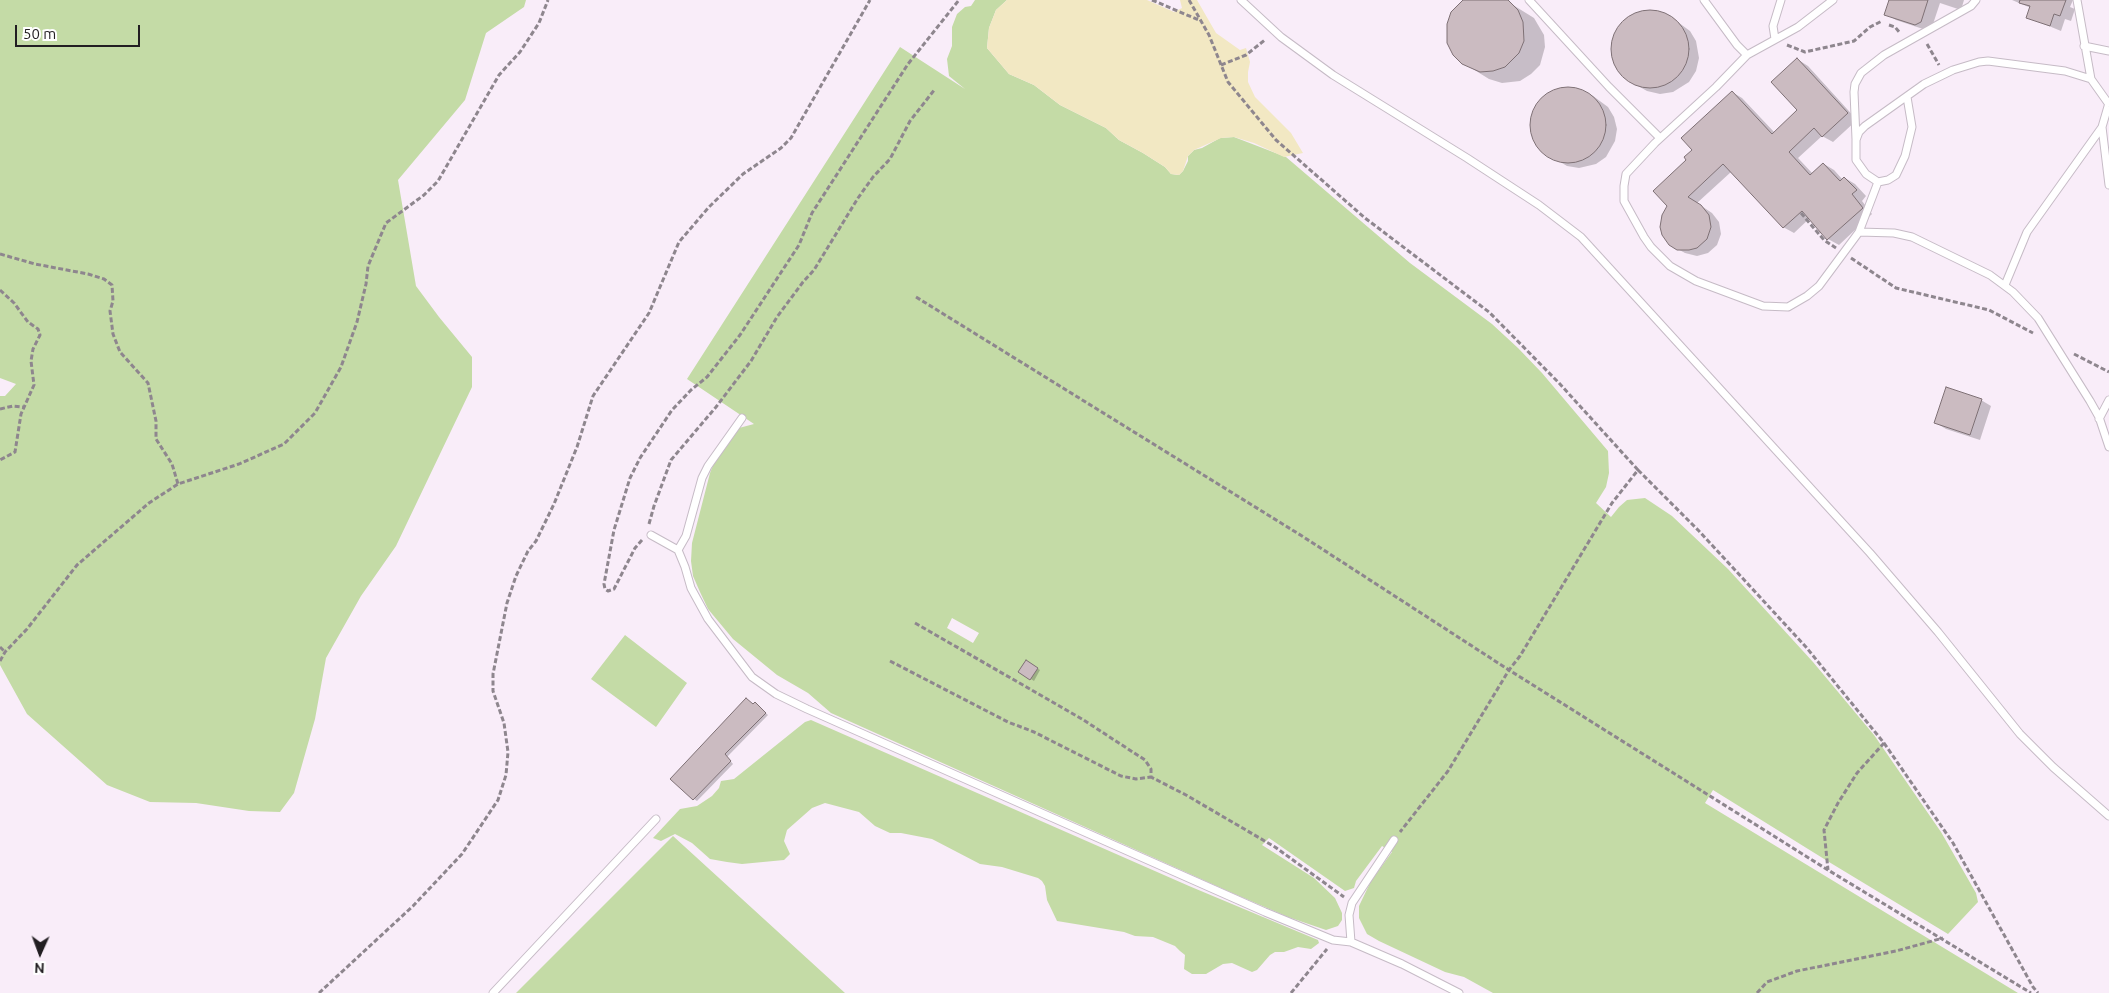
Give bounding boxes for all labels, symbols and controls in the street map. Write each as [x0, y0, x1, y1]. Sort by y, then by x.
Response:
scale bar [18, 15, 142, 47]
text: 50 m [23, 25, 56, 42]
north arrow [15, 928, 65, 978]
text: N [34, 960, 45, 976]

